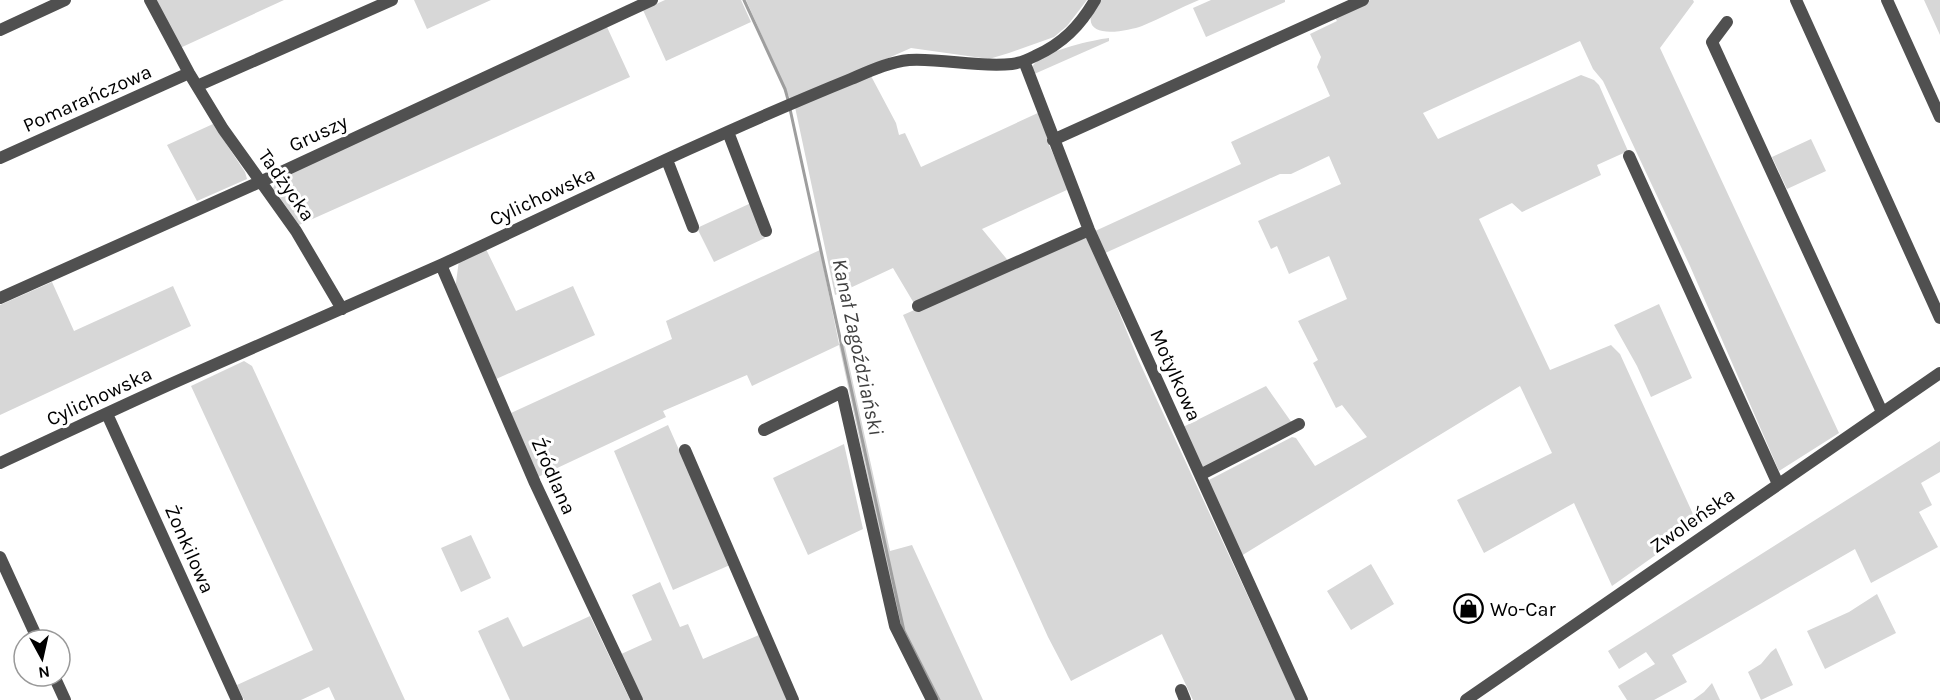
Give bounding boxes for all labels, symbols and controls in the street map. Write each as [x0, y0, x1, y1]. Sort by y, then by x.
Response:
street label: Pomarańczowa [19, 60, 155, 137]
street label: Gruszy [285, 110, 351, 157]
street label: Tadżycka [254, 145, 320, 226]
street label: Cylichowska [486, 162, 599, 231]
water label: Kanał Zagoździański [828, 257, 888, 438]
street label: Motylkowa [1145, 326, 1206, 425]
street label: Cylichowska [43, 362, 156, 431]
street label: Źródlana [526, 434, 582, 518]
street label: Zwoleńska [1646, 483, 1739, 558]
street label: Żonkilowa [160, 502, 219, 597]
shop icon: Wo-Car [1453, 593, 1485, 625]
place label: Wo-Car [1490, 598, 1556, 621]
north arrow [12, 628, 72, 688]
text: N [37, 662, 51, 683]

